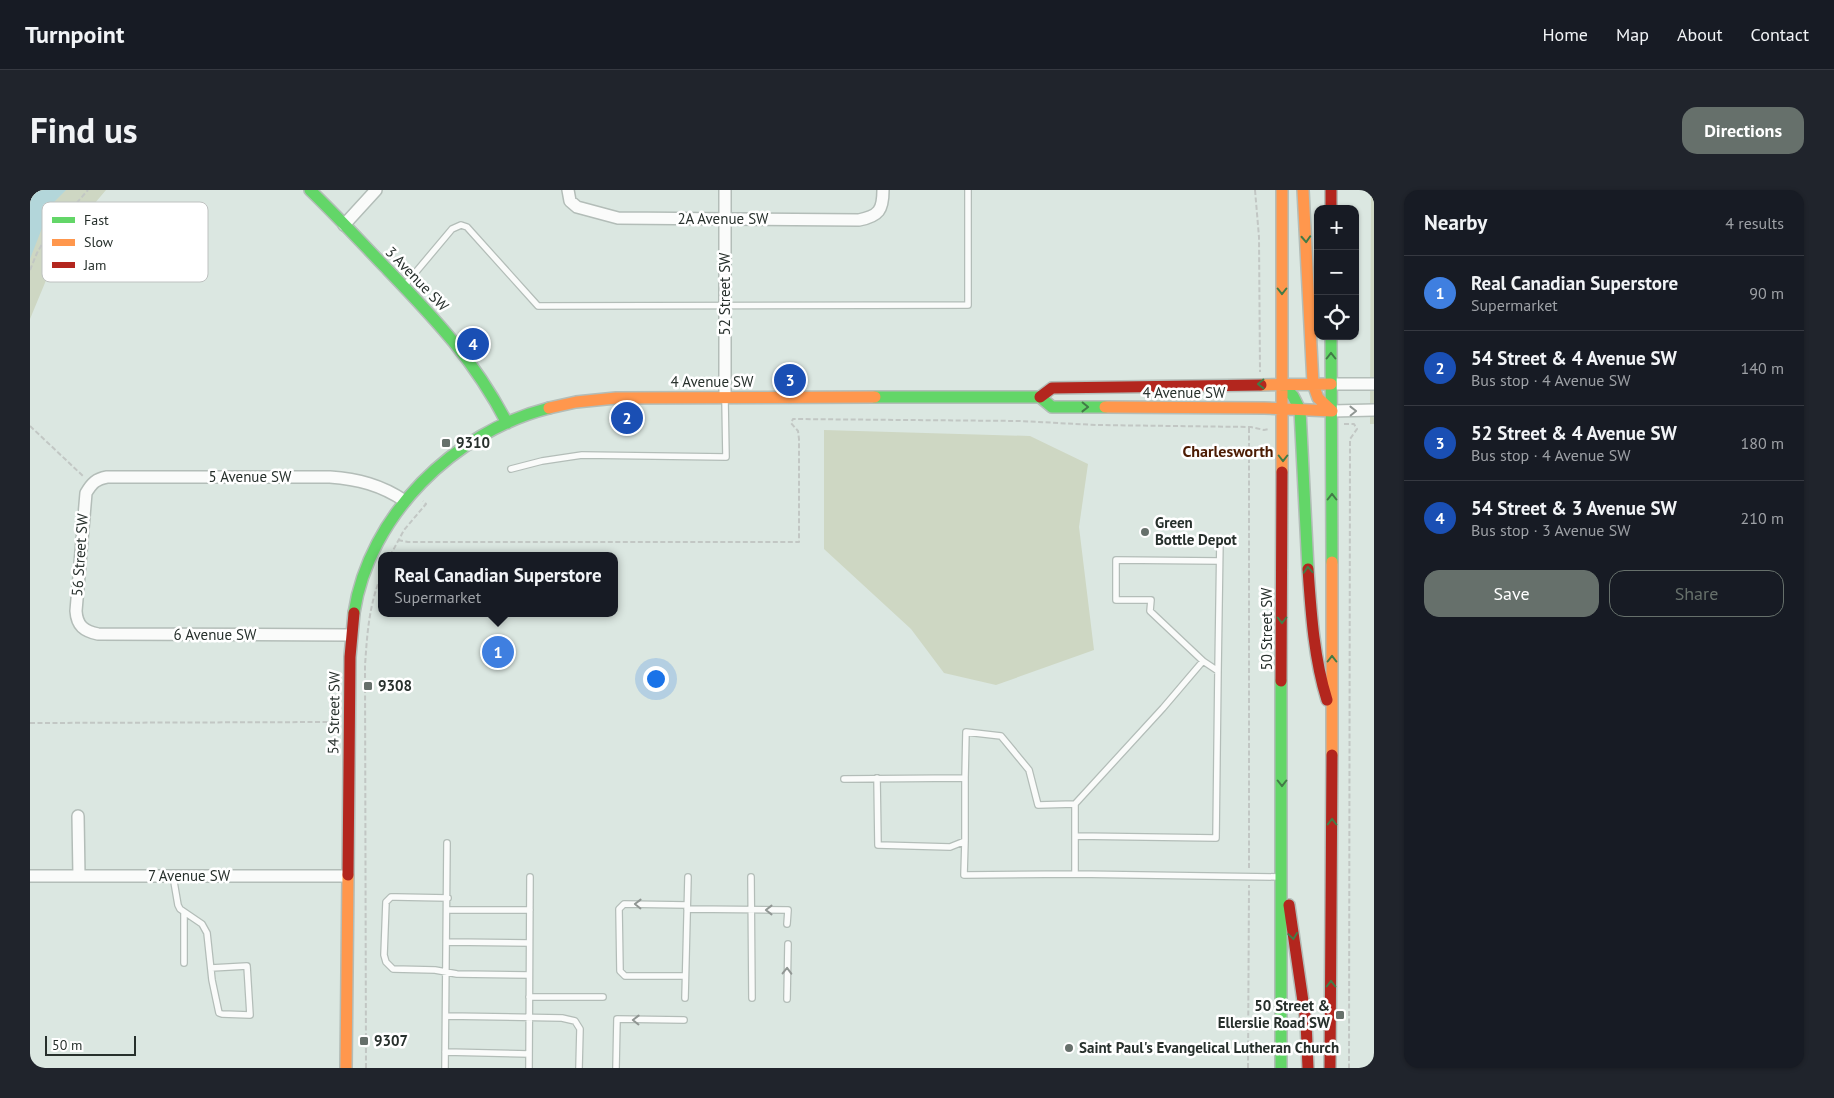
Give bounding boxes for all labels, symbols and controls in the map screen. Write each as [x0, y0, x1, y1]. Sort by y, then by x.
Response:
text: Turnpoint [25, 19, 124, 50]
text: Home [1542, 23, 1588, 46]
text: Map [1616, 23, 1649, 46]
text: About [1677, 23, 1723, 46]
text: Contact [1751, 23, 1809, 46]
text: Find us [30, 107, 138, 153]
button: Directions [1682, 107, 1804, 154]
legend [42, 202, 208, 282]
map controls [1314, 205, 1359, 340]
button: + [1314, 205, 1359, 250]
street label: 2A Avenue SW [677, 209, 769, 228]
text: Nearby [1424, 209, 1487, 236]
text: Fast [84, 211, 109, 229]
text: 4 results [1725, 213, 1784, 233]
text: Slow [84, 233, 114, 251]
one-way arrow [1301, 235, 1311, 243]
street label: 3 Avenue SW [382, 242, 453, 315]
button: − [1314, 250, 1359, 295]
street label: 52 Street SW [715, 252, 734, 336]
text: Jam [83, 256, 106, 274]
text: Real Canadian Superstore [1471, 271, 1678, 295]
text: 1 [1435, 283, 1445, 303]
text: 90 m [1749, 283, 1784, 303]
one-way arrow [1277, 288, 1287, 295]
button: locate [1314, 295, 1359, 340]
text: Supermarket [1471, 295, 1558, 315]
pin: 4 [457, 325, 489, 363]
text: 54 Street & 4 Avenue SW [1471, 346, 1677, 370]
one-way arrow [1326, 352, 1336, 360]
text: 2 [1435, 358, 1445, 378]
text: 140 m [1741, 358, 1784, 378]
pin: 3 [774, 361, 806, 399]
text: Bus stop · 4 Avenue SW [1471, 370, 1630, 390]
street label: 4 Avenue SW [671, 372, 754, 391]
one-way arrow [1257, 379, 1265, 390]
street label: 4 Avenue SW [1143, 383, 1226, 402]
pin: 2 [611, 399, 643, 437]
one-way arrow [1082, 402, 1090, 412]
one-way arrow [1350, 406, 1357, 416]
text: 52 Street & 4 Avenue SW [1471, 421, 1677, 445]
place label: 9310 [456, 433, 490, 452]
text: 3 [1435, 433, 1445, 453]
text: 180 m [1741, 433, 1784, 453]
marker: 9310 [440, 437, 452, 449]
district label: Charlesworth [1182, 441, 1274, 461]
text: Bus stop · 4 Avenue SW [1471, 445, 1630, 465]
one-way arrow [1278, 454, 1288, 462]
street label: 5 Avenue SW [209, 467, 292, 486]
one-way arrow [1326, 493, 1337, 501]
text: 54 Street & 3 Avenue SW [1471, 496, 1677, 520]
text: 4 [1435, 508, 1445, 528]
text: 210 m [1741, 508, 1784, 528]
street label: 56 Street SW [67, 512, 92, 597]
place label: Green Bottle Depot [1155, 513, 1238, 549]
text: Bus stop · 3 Avenue SW [1471, 520, 1630, 540]
marker: Green Bottle Depot [1139, 526, 1151, 538]
popup [378, 552, 618, 617]
text: Real Canadian Superstore [394, 563, 602, 587]
one-way arrow [1302, 565, 1313, 573]
button: Save [1424, 570, 1599, 617]
button: Share [1609, 570, 1784, 617]
text: Supermarket [394, 587, 481, 607]
street label: 50 Street SW [1257, 587, 1276, 671]
one-way arrow [1277, 617, 1287, 625]
street label: 6 Avenue SW [174, 625, 257, 644]
pin: 1 [482, 633, 514, 671]
one-way arrow [1327, 655, 1337, 663]
your location [643, 666, 669, 692]
street label: 54 Street SW [323, 671, 344, 755]
place label: 9308 [378, 676, 412, 695]
marker: 9308 [362, 680, 374, 692]
one-way arrow [1277, 780, 1287, 787]
one-way arrow [1326, 818, 1337, 826]
street label: 7 Avenue SW [148, 866, 231, 885]
one-way arrow [634, 899, 642, 909]
one-way arrow [765, 905, 773, 915]
one-way arrow [1287, 933, 1298, 941]
one-way arrow [782, 967, 792, 975]
one-way arrow [1326, 980, 1336, 988]
place label: 50 Street & Ellerslie Road SW [1218, 996, 1330, 1032]
marker: 50 Street & Ellerslie Road SW [1334, 1009, 1346, 1021]
one-way arrow [631, 1015, 639, 1025]
place label: 9307 [374, 1031, 408, 1050]
scale bar [45, 1033, 136, 1056]
marker: 9307 [358, 1035, 370, 1047]
text: 50 m [52, 1036, 82, 1054]
place label: Saint Paul's Evangelical Lutheran Church [1079, 1038, 1339, 1057]
marker: Saint Paul's Evangelical Lutheran Church [1063, 1042, 1075, 1054]

